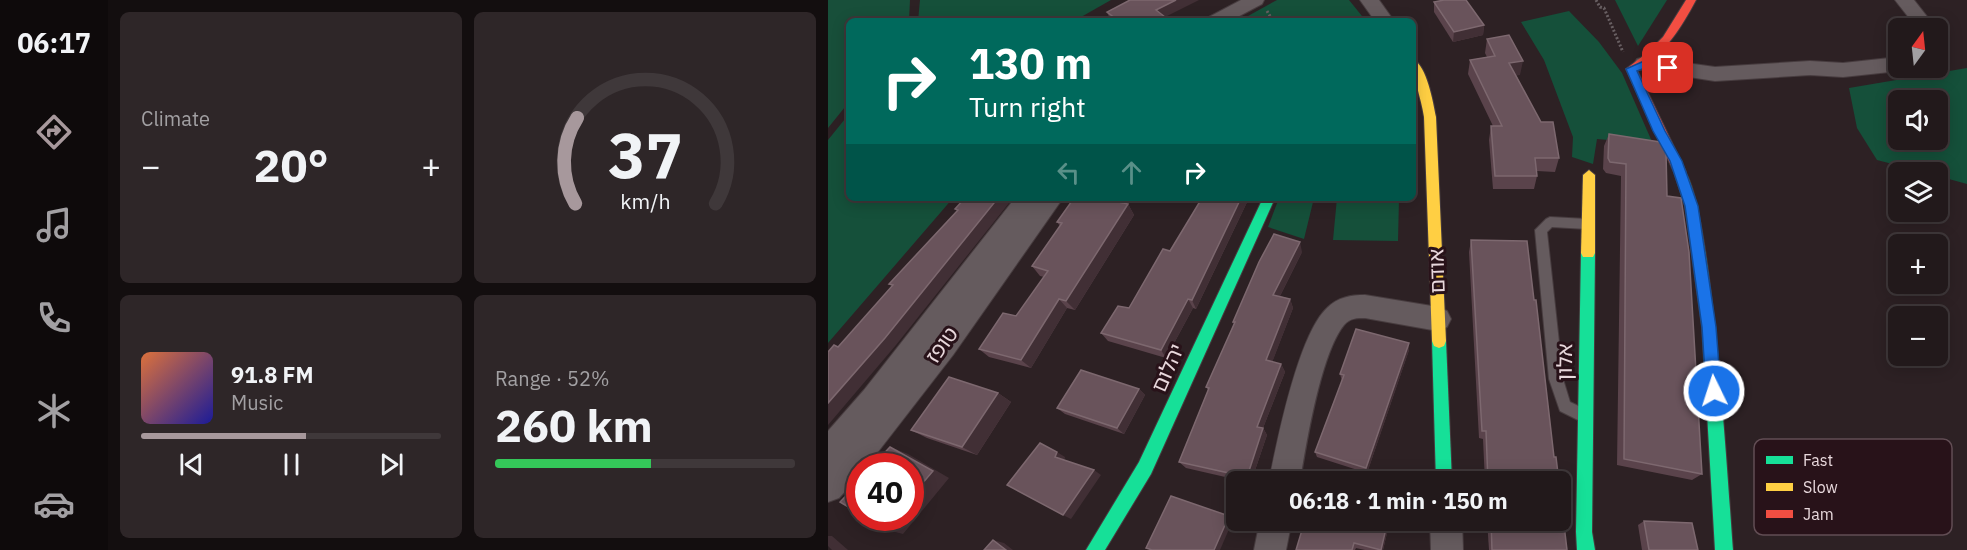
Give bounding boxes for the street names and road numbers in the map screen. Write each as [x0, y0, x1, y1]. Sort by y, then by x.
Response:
street label: אודם [1421, 248, 1451, 294]
street label: טופז [918, 320, 964, 368]
street label: יהלום [1144, 339, 1190, 396]
street label: אלון [1550, 343, 1578, 381]

